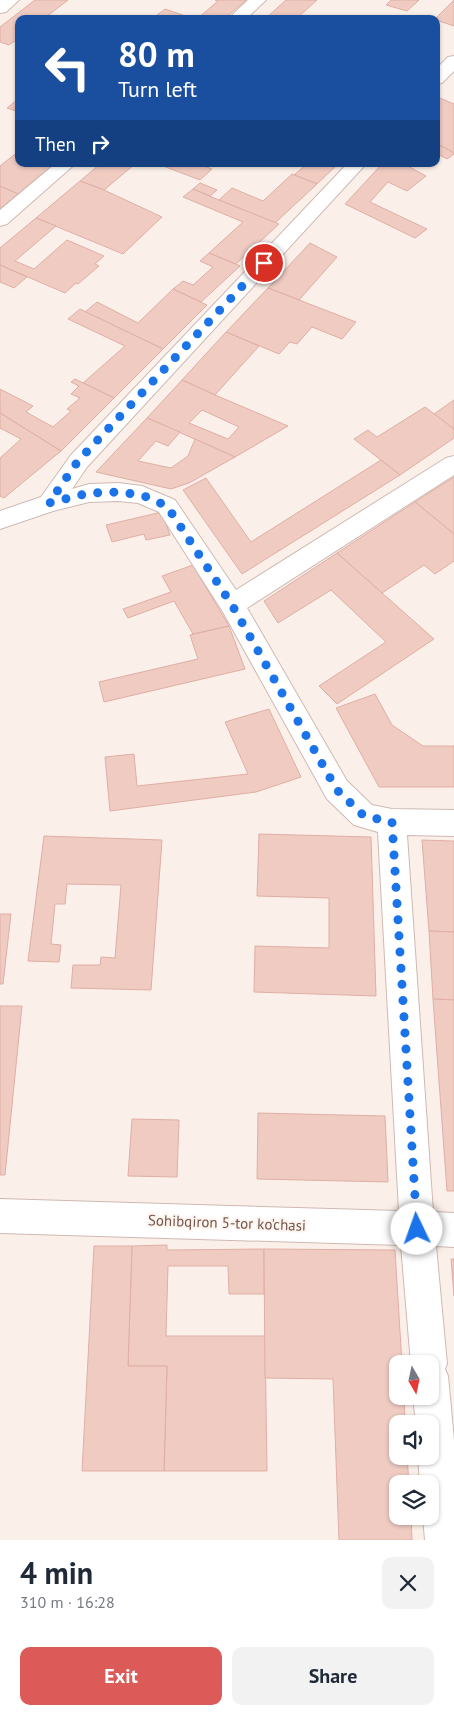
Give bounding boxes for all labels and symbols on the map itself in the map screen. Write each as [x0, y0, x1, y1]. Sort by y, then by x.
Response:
pin [243, 242, 285, 284]
position arrow [390, 1202, 442, 1254]
street label: Sohibqiron 5-tor ko'chasi [148, 1210, 306, 1235]
north arrow [389, 1355, 439, 1405]

